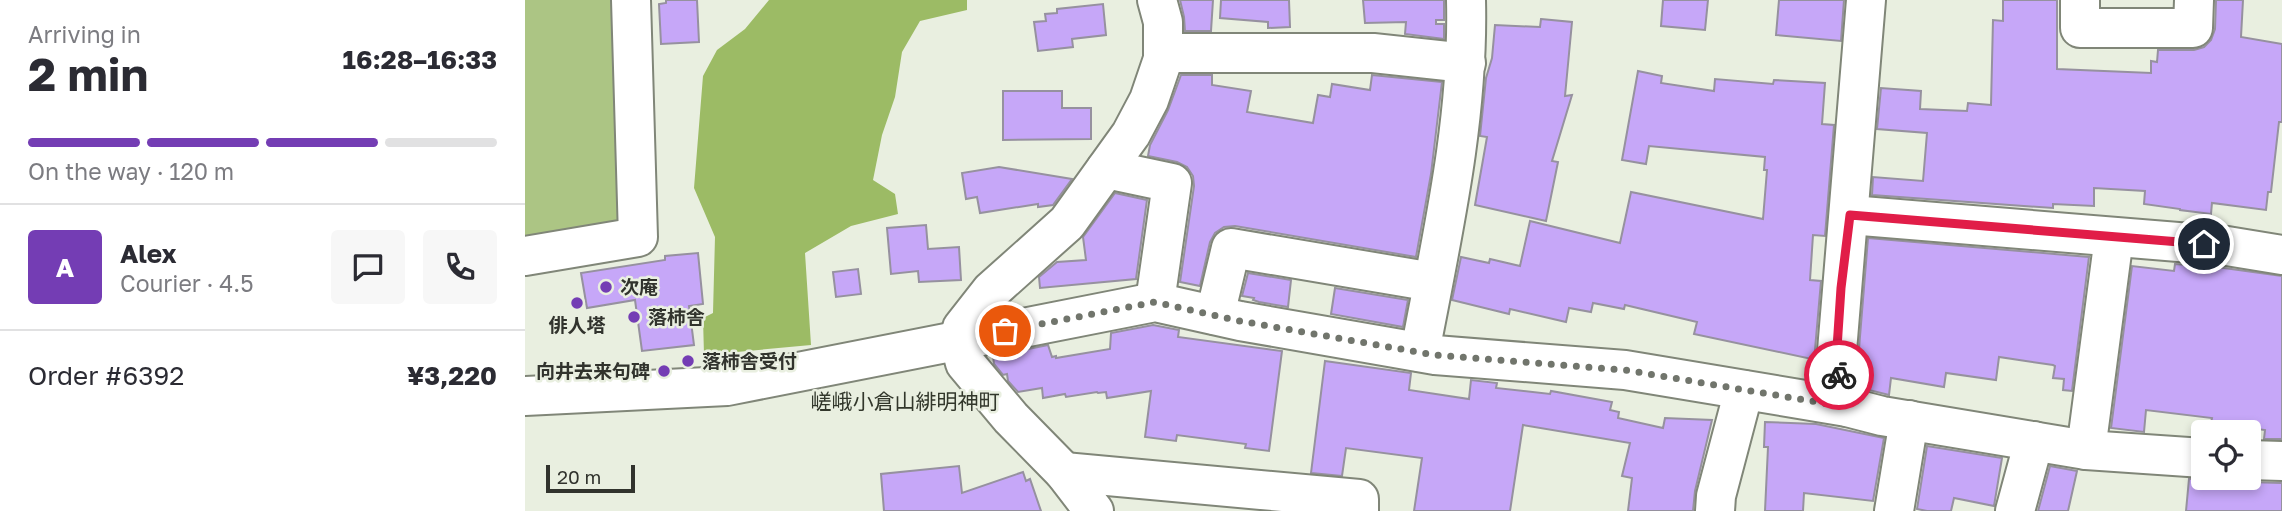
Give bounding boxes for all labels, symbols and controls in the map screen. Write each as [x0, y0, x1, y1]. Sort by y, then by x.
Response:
text: Arriving in [28, 20, 141, 48]
text: 16:28–16:33 [343, 44, 497, 75]
text: 2 min [28, 46, 148, 101]
text: On the way · 120 m [28, 157, 234, 185]
pin [2174, 214, 2234, 274]
icon: home [2185, 225, 2223, 263]
button: chat [331, 230, 405, 304]
button: phone [423, 230, 497, 304]
text: Alex [120, 238, 177, 269]
text: A [56, 252, 74, 283]
text: Courier · 4.5 [120, 269, 253, 297]
place label: 次庵 [620, 275, 658, 298]
marker: 次庵 [598, 279, 614, 295]
marker: 俳人塔 [569, 295, 585, 311]
pin [975, 301, 1035, 361]
place label: 落柿舎 [648, 305, 705, 328]
marker: 落柿舎 [626, 309, 642, 325]
icon: bag [986, 312, 1024, 350]
place label: 俳人塔 [548, 313, 606, 336]
courier [1804, 340, 1874, 410]
place label: 落柿舎受付 [702, 349, 797, 372]
marker: 落柿舎受付 [680, 353, 696, 369]
icon: bike [1820, 356, 1858, 394]
place label: 向井去来句碑 [536, 359, 650, 382]
text: Order #6392 [28, 360, 184, 391]
text: ¥3,220 [407, 360, 497, 391]
marker: 向井去来句碑 [656, 363, 672, 379]
district label: 嵯峨小倉山緋明神町 [811, 388, 1000, 414]
map controls [2191, 420, 2261, 490]
button: locate [2191, 420, 2261, 490]
scale bar [546, 462, 635, 494]
text: 20 m [557, 465, 601, 488]

